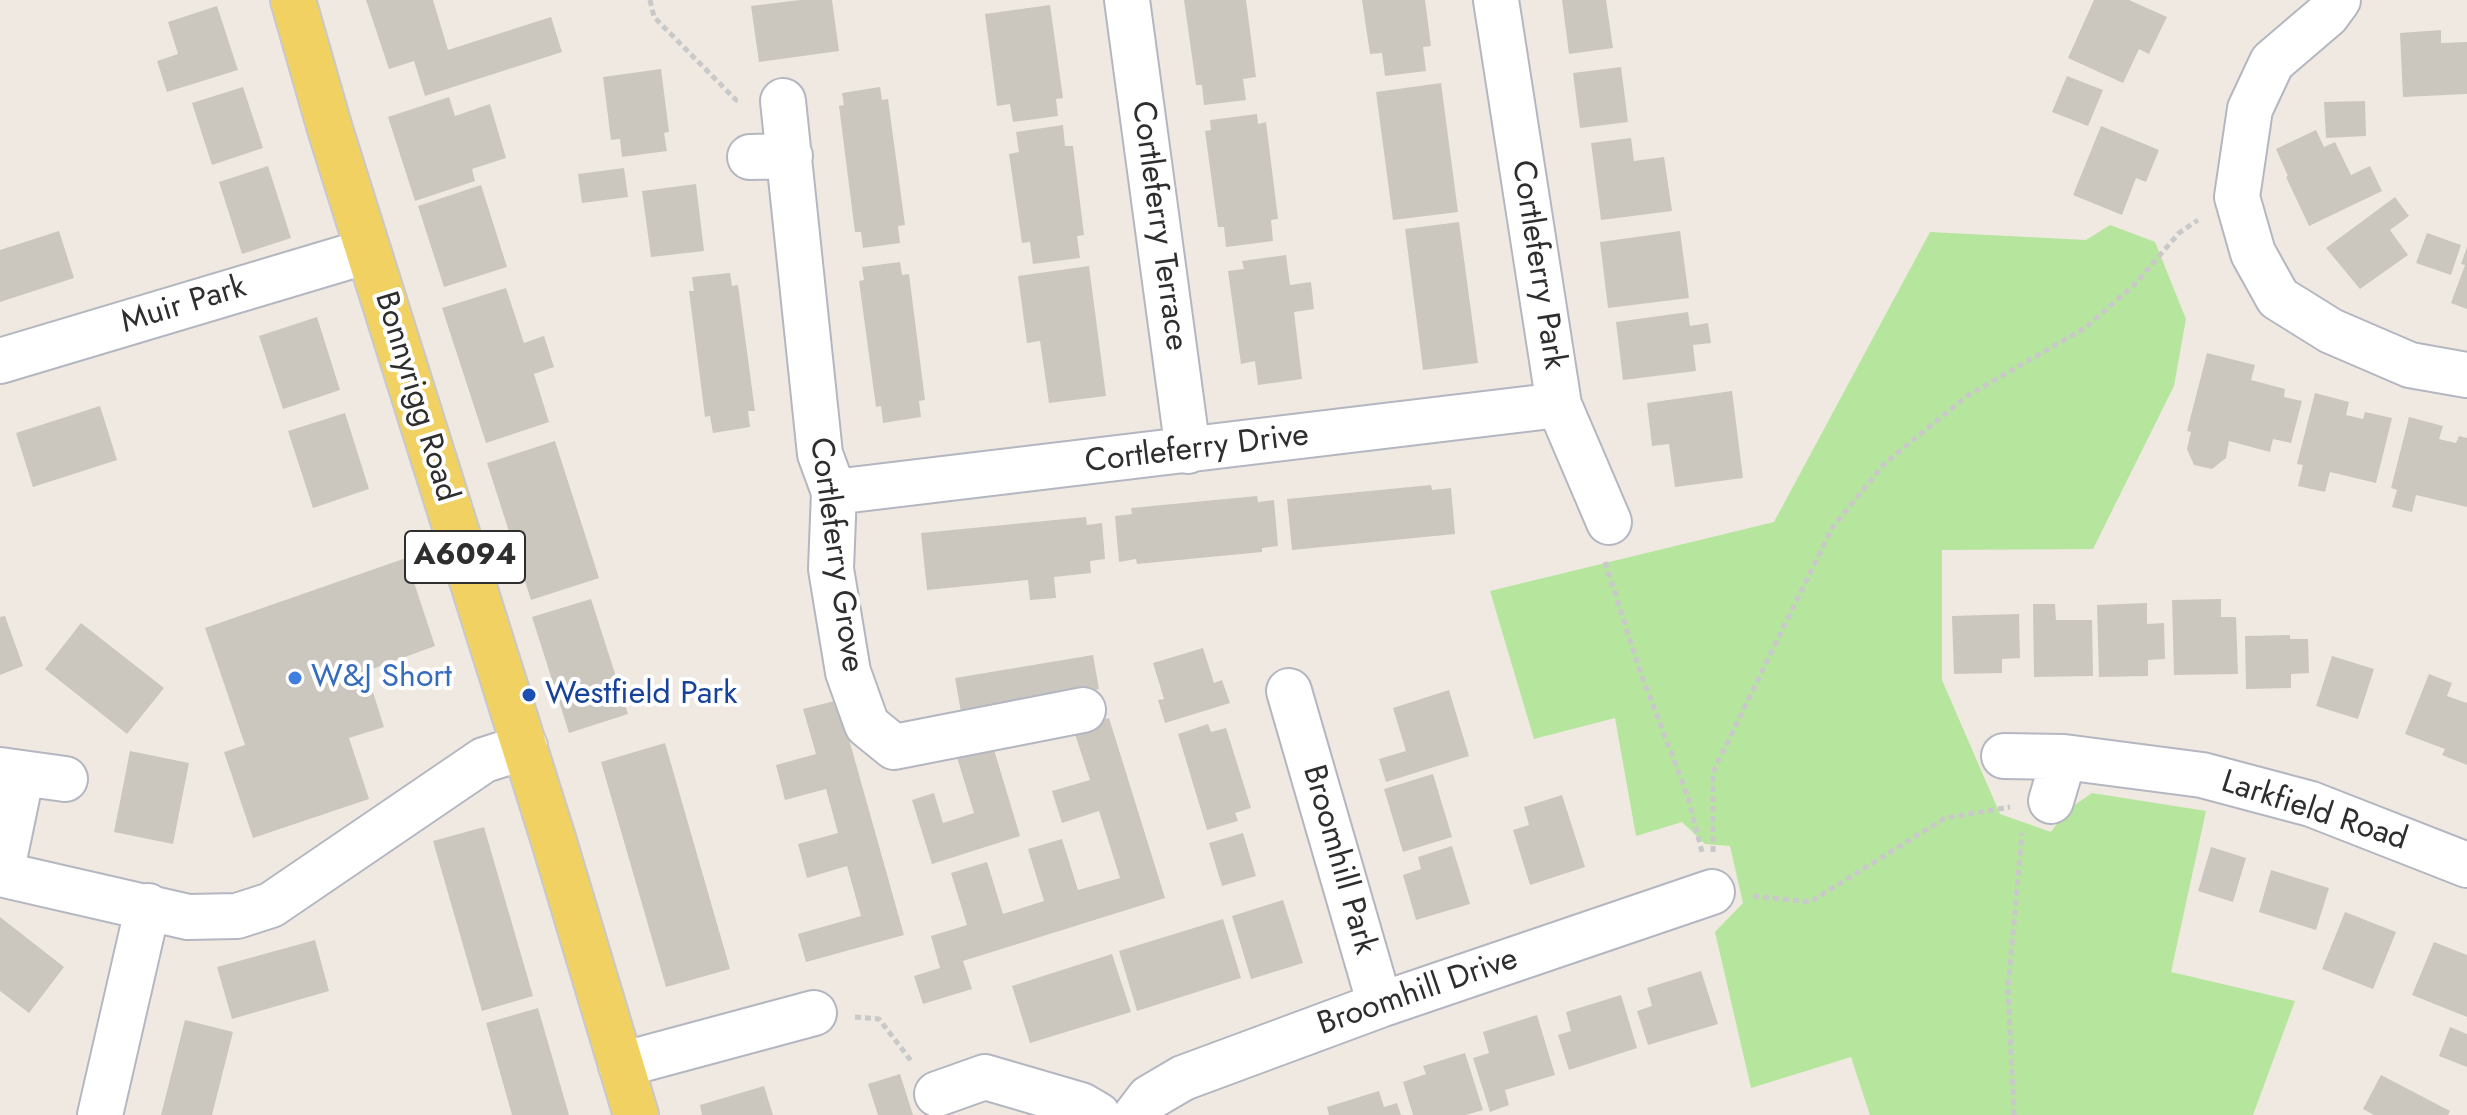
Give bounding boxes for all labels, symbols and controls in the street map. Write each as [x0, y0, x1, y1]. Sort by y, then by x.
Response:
street label: Cortleferry Terrace [1121, 99, 1195, 353]
street label: Cortleferry Park [1502, 158, 1572, 372]
street label: Muir Park [117, 269, 251, 343]
street label: Bonnyrigg Road [365, 288, 465, 506]
street label: Cortleferry Drive [1083, 417, 1311, 483]
street label: Cortleferry Grove [800, 435, 870, 675]
road number: A6094 [405, 531, 525, 583]
place label: W&J Short [311, 659, 452, 697]
marker: W&J Short [286, 669, 304, 687]
place label: Westfield Park [545, 676, 737, 714]
marker: Westfield Park [520, 686, 538, 704]
street label: Broomhill Park [1293, 761, 1383, 959]
street label: Larkfield Road [2216, 764, 2412, 860]
street label: Broomhill Drive [1313, 941, 1523, 1045]

